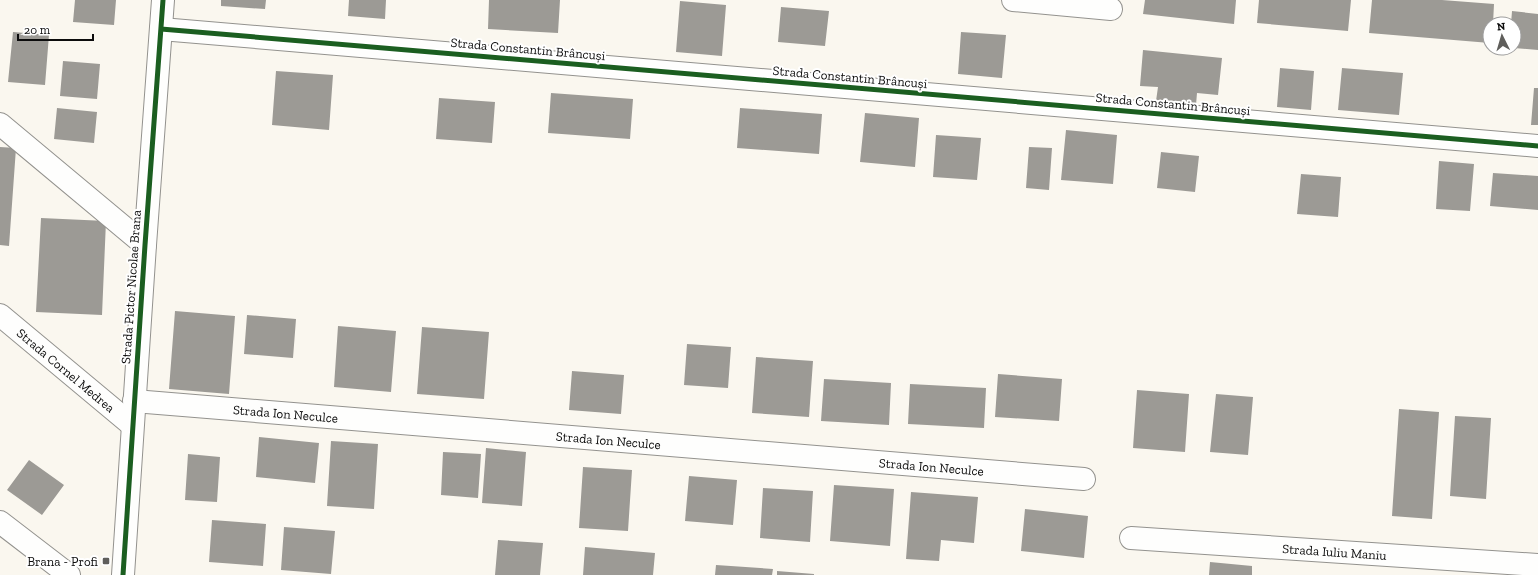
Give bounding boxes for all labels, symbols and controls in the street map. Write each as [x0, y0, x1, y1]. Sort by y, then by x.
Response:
scale bar [18, 16, 93, 42]
north arrow [1482, 16, 1522, 56]
text: N [1496, 20, 1507, 33]
text: 20 m [24, 23, 51, 37]
street label: Strada Constantin Brâncuși [450, 35, 606, 63]
street label: Strada Constantin Brâncuși [772, 63, 928, 91]
street label: Strada Constantin Brâncuși [1095, 90, 1251, 118]
street label: Strada Pictor Nicolae Brana [118, 209, 144, 365]
street label: Strada Cornel Medrea [14, 325, 119, 416]
street label: Strada Ion Neculce [232, 402, 339, 425]
street label: Strada Ion Neculce [555, 428, 661, 452]
street label: Strada Ion Neculce [878, 455, 984, 478]
street label: Strada Iuliu Maniu [1282, 541, 1388, 562]
place label: Brana - Profi [27, 554, 99, 569]
marker: Brana - Profi [101, 556, 111, 566]

